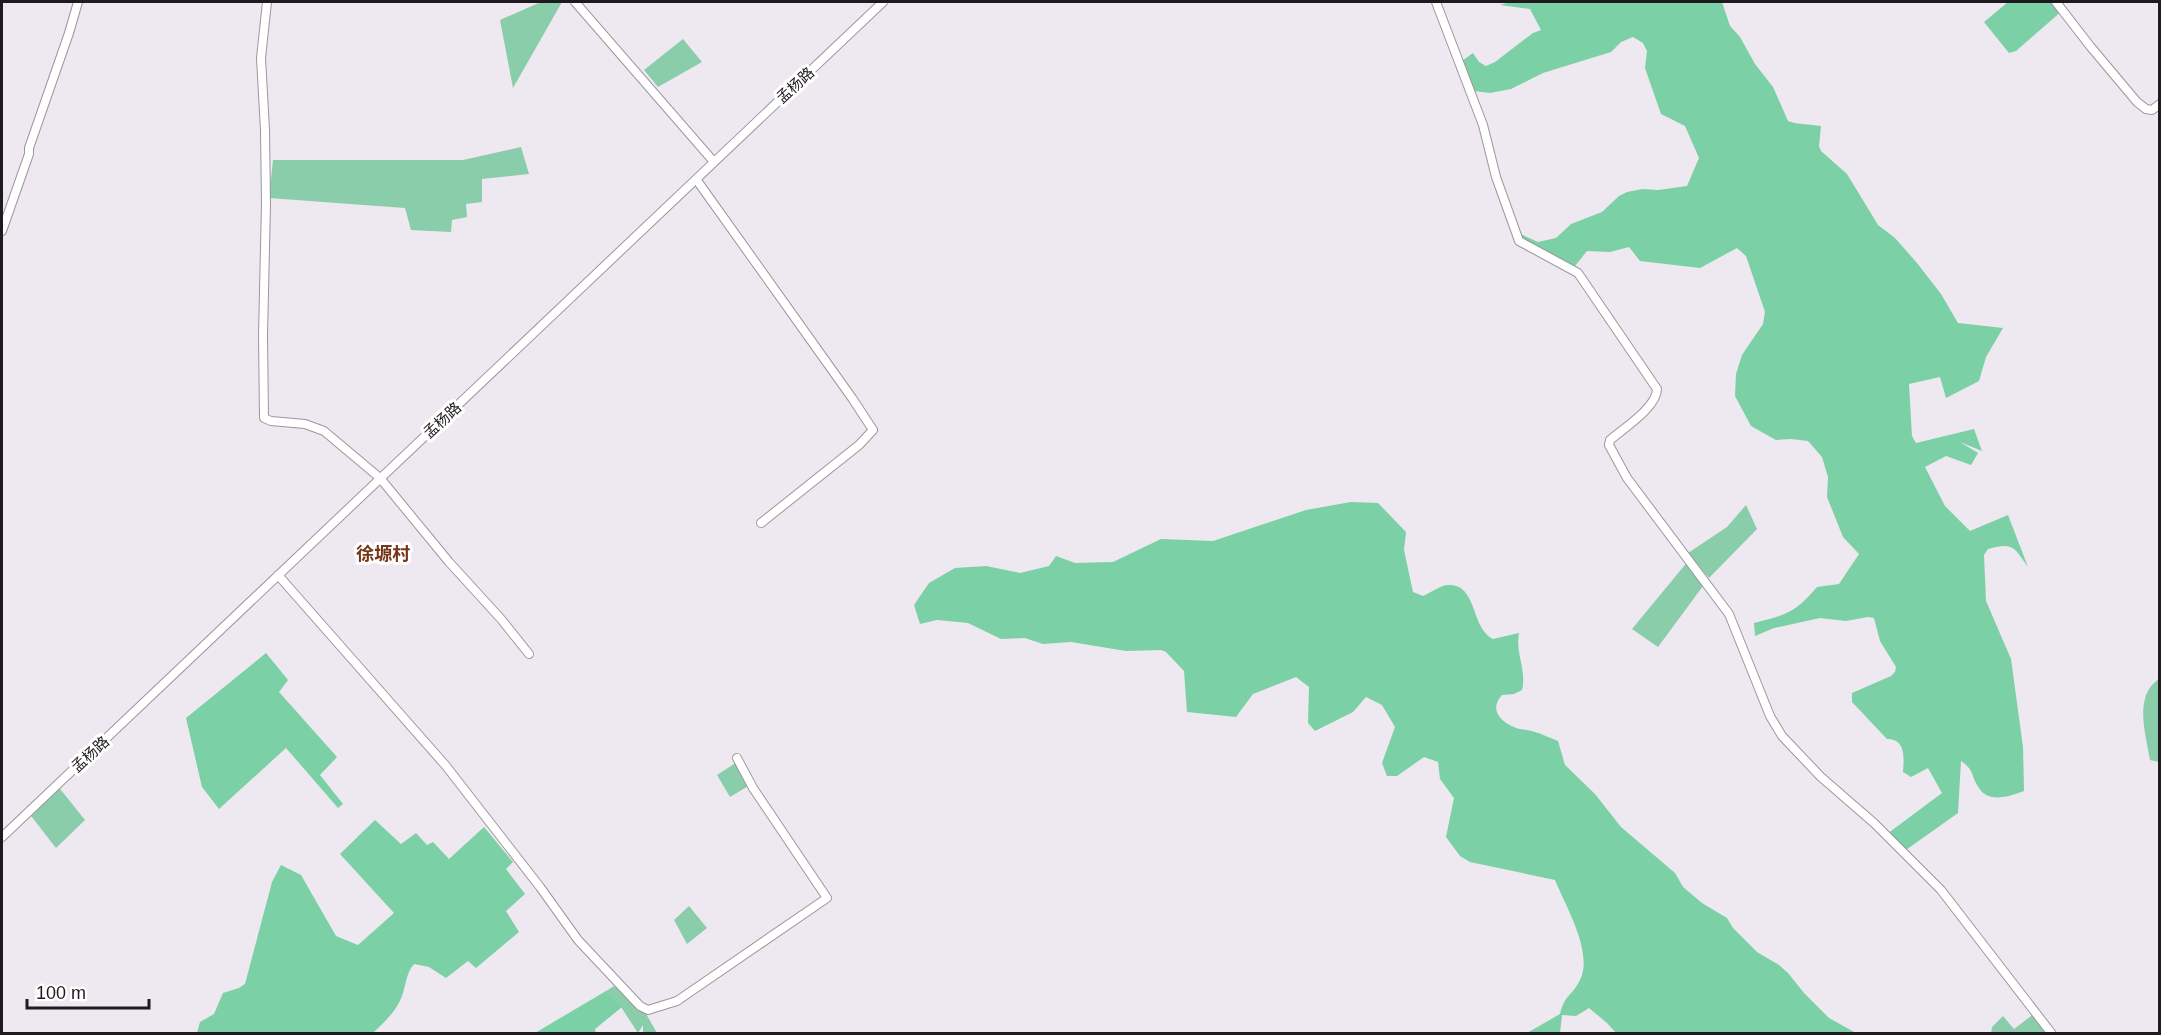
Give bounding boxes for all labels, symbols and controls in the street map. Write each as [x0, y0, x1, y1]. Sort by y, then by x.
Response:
street label: 孟杨路 [773, 63, 817, 107]
street label: 孟杨路 [420, 398, 464, 442]
district label: 徐塬村 [356, 544, 410, 564]
street label: 孟杨路 [68, 732, 112, 776]
scale bar [27, 972, 148, 1010]
text: 100 m [36, 983, 86, 1003]

